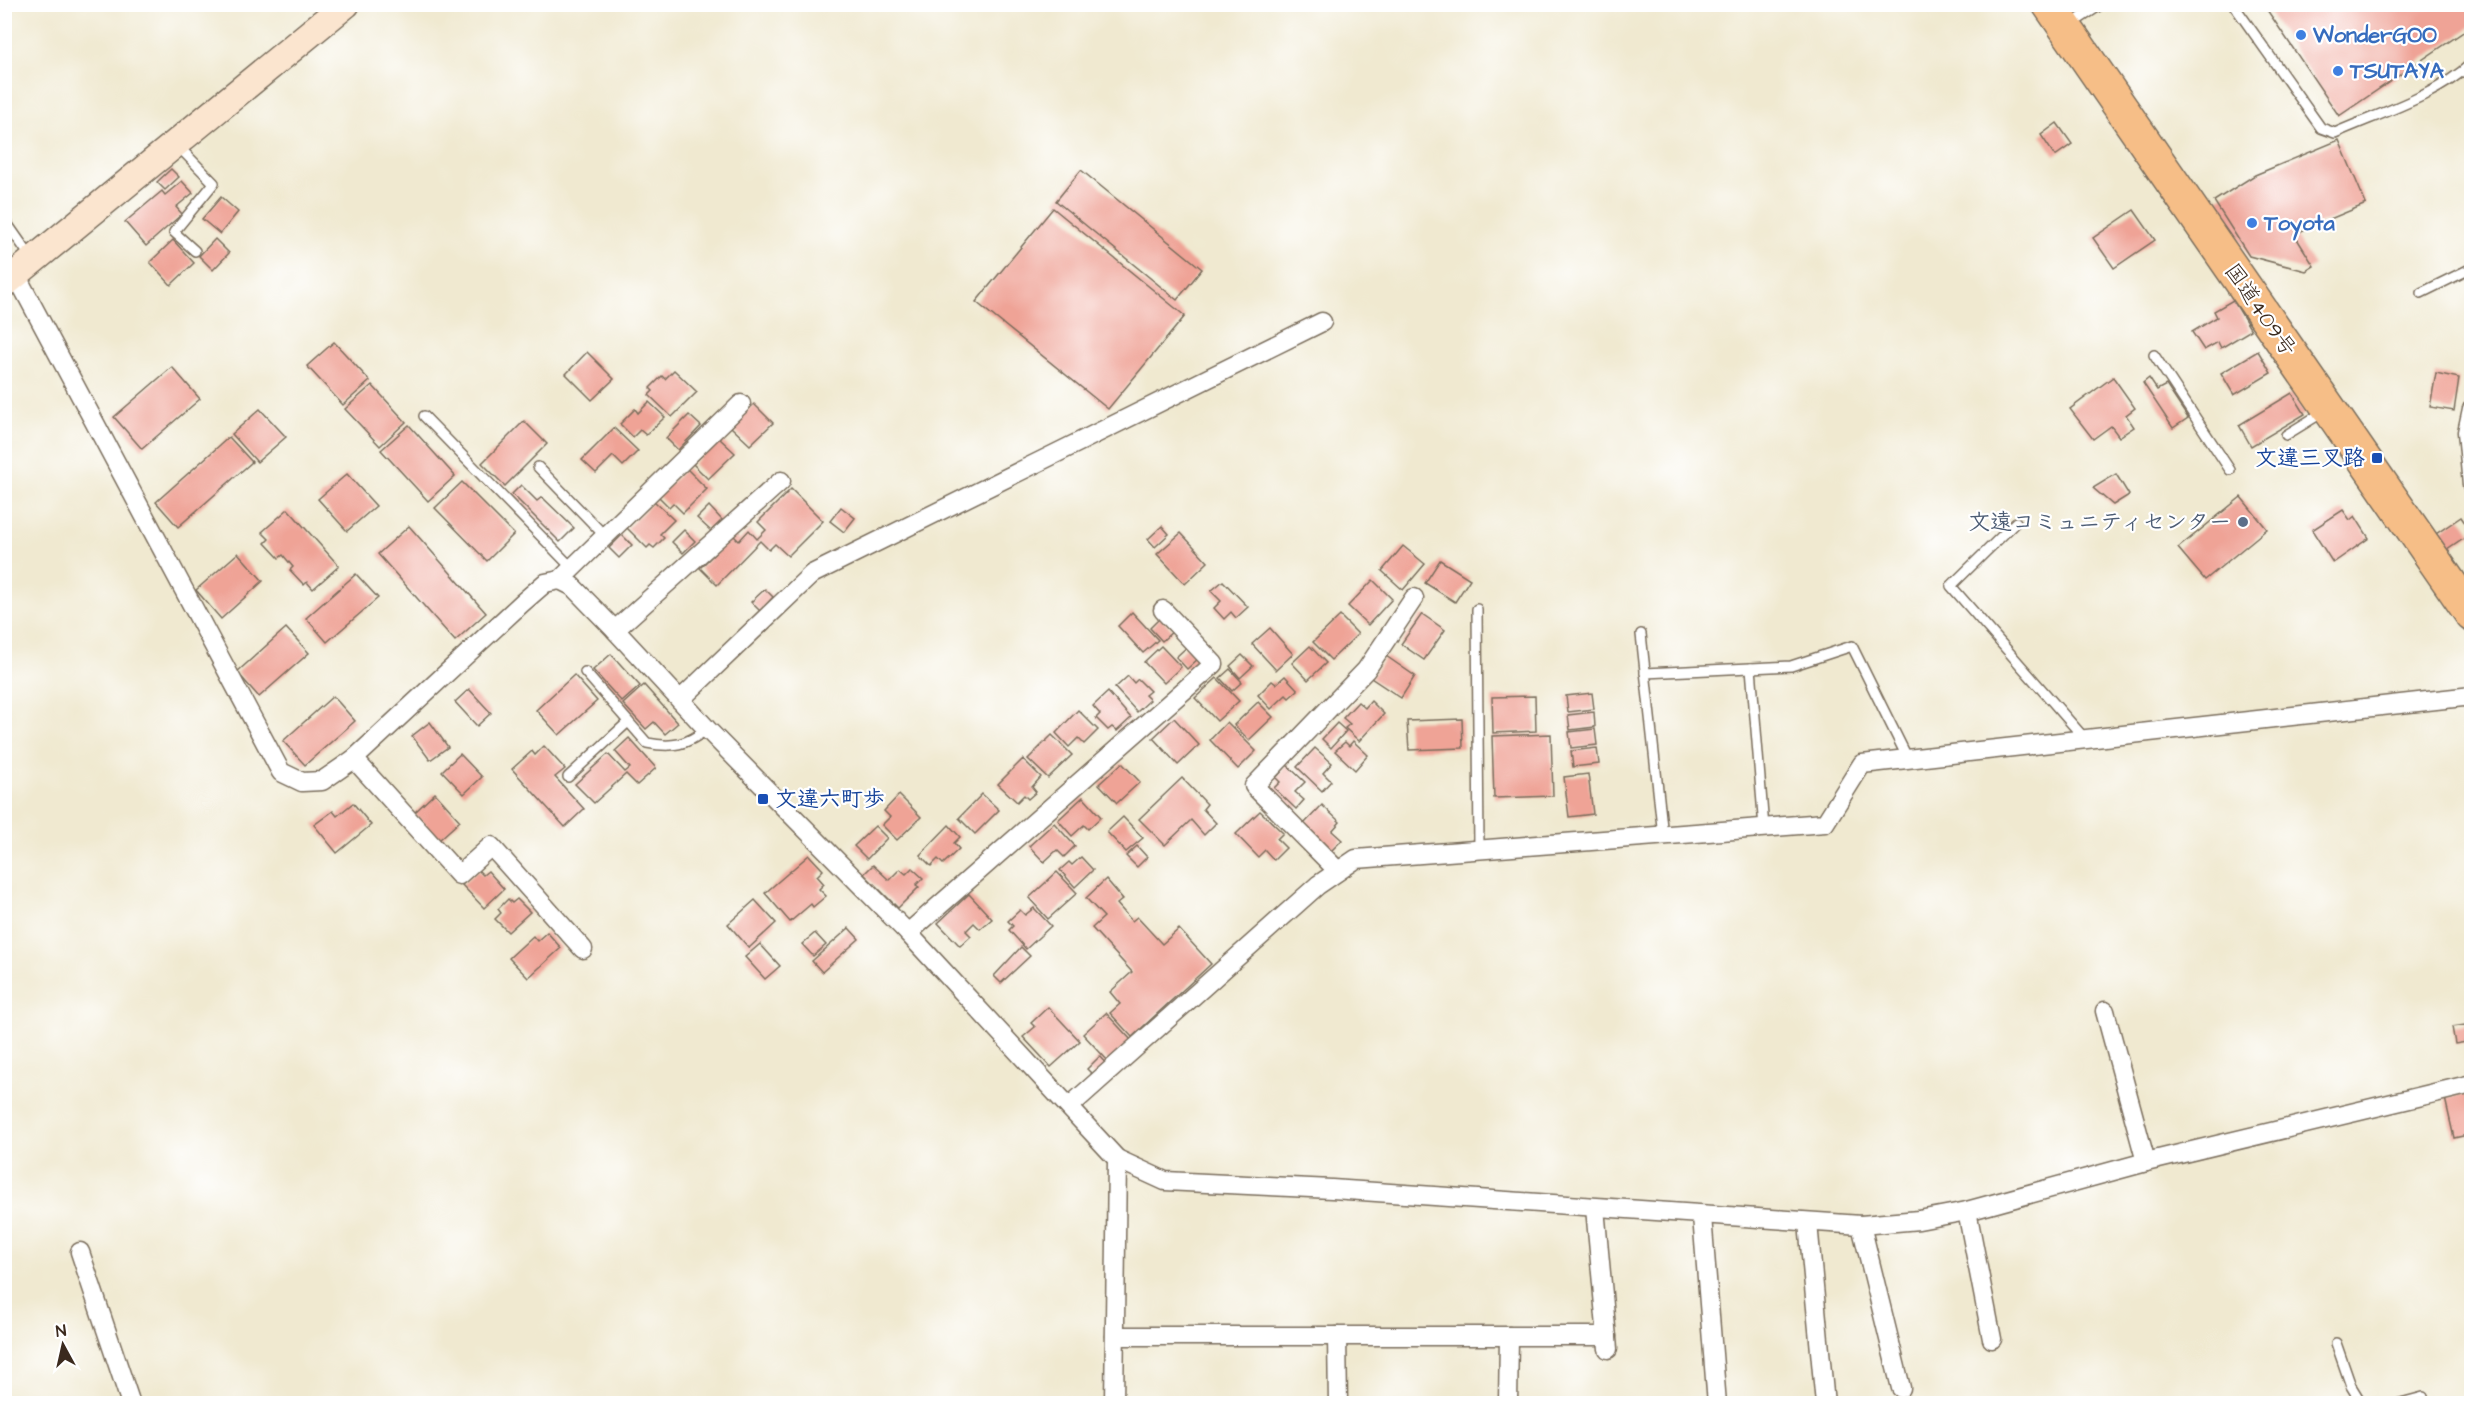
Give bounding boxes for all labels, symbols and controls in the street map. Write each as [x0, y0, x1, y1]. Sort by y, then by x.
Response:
place label: WonderGOO [2312, 20, 2437, 51]
marker: WonderGOO [2294, 28, 2308, 42]
place label: TSUTAYA [2349, 56, 2445, 87]
marker: TSUTAYA [2331, 64, 2345, 78]
place label: Toyota [2263, 208, 2335, 241]
marker: Toyota [2245, 216, 2259, 230]
street label: 国道409号 [2217, 257, 2303, 363]
place label: 文違三叉路 [2255, 443, 2365, 474]
marker: 文違三叉路 [2370, 451, 2384, 465]
place label: 文遠コミュニティセンター [1968, 507, 2231, 538]
marker: 文遠コミュニティセンター [2236, 515, 2250, 529]
place label: 文違六町歩 [775, 784, 885, 815]
marker: 文違六町歩 [756, 792, 770, 806]
north arrow [33, 1315, 93, 1375]
text: N [55, 1320, 68, 1343]

